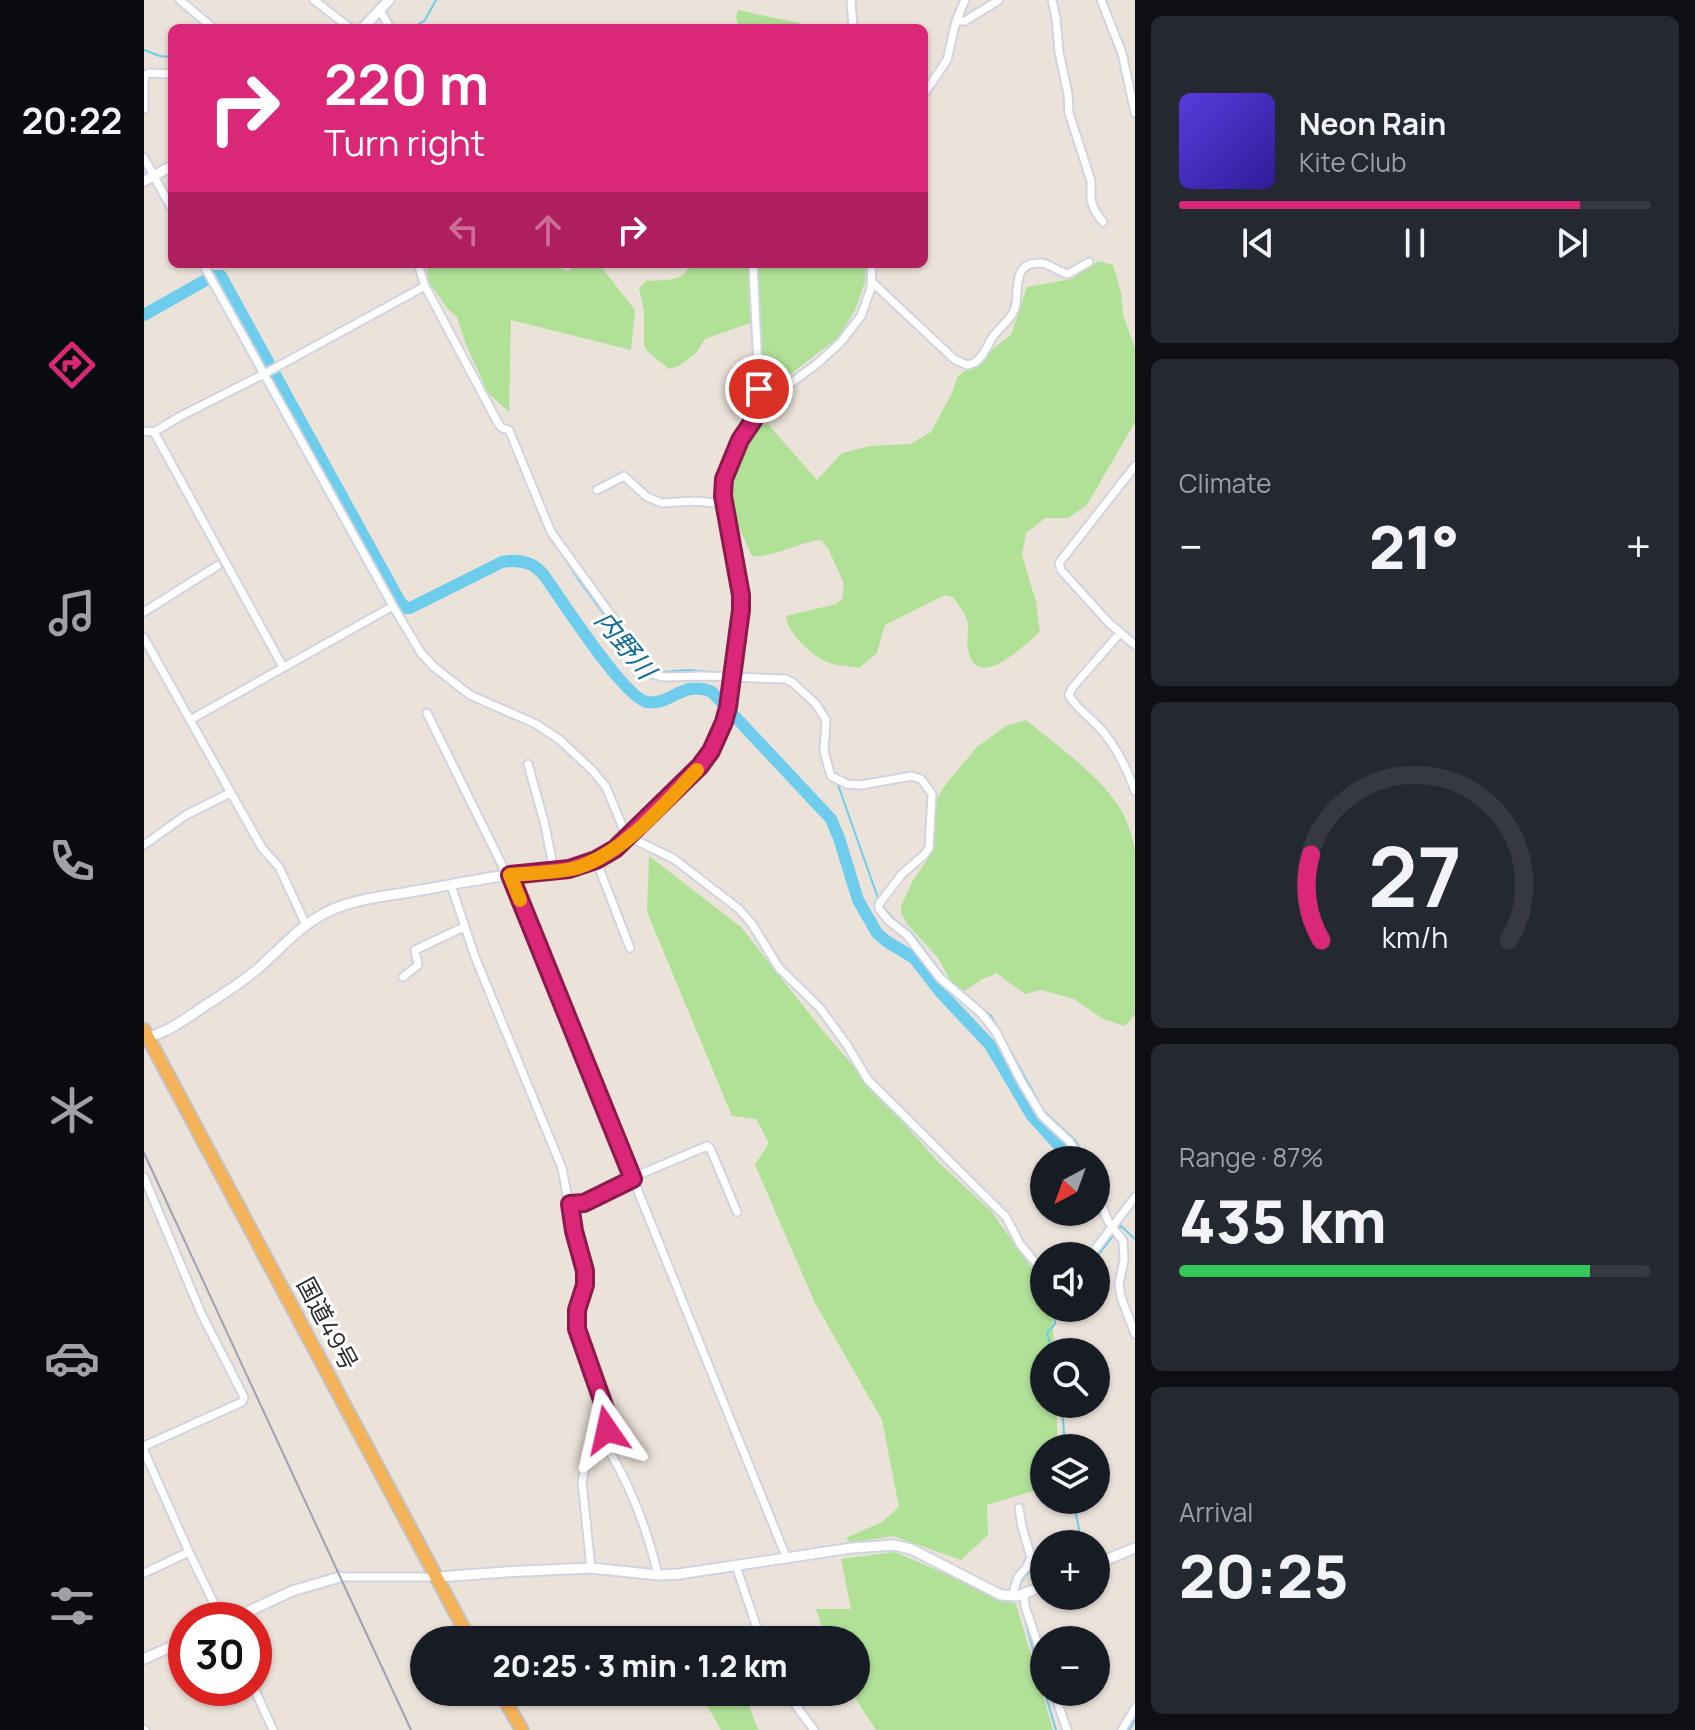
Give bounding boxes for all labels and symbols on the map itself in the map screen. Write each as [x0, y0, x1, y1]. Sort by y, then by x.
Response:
pin [725, 355, 793, 423]
water label: 内野川 [587, 603, 666, 688]
north arrow [1030, 1146, 1110, 1226]
street label: 国道49号 [290, 1271, 367, 1376]
position arrow [565, 1388, 649, 1472]
speed limit sign: 30 [168, 1602, 272, 1706]

